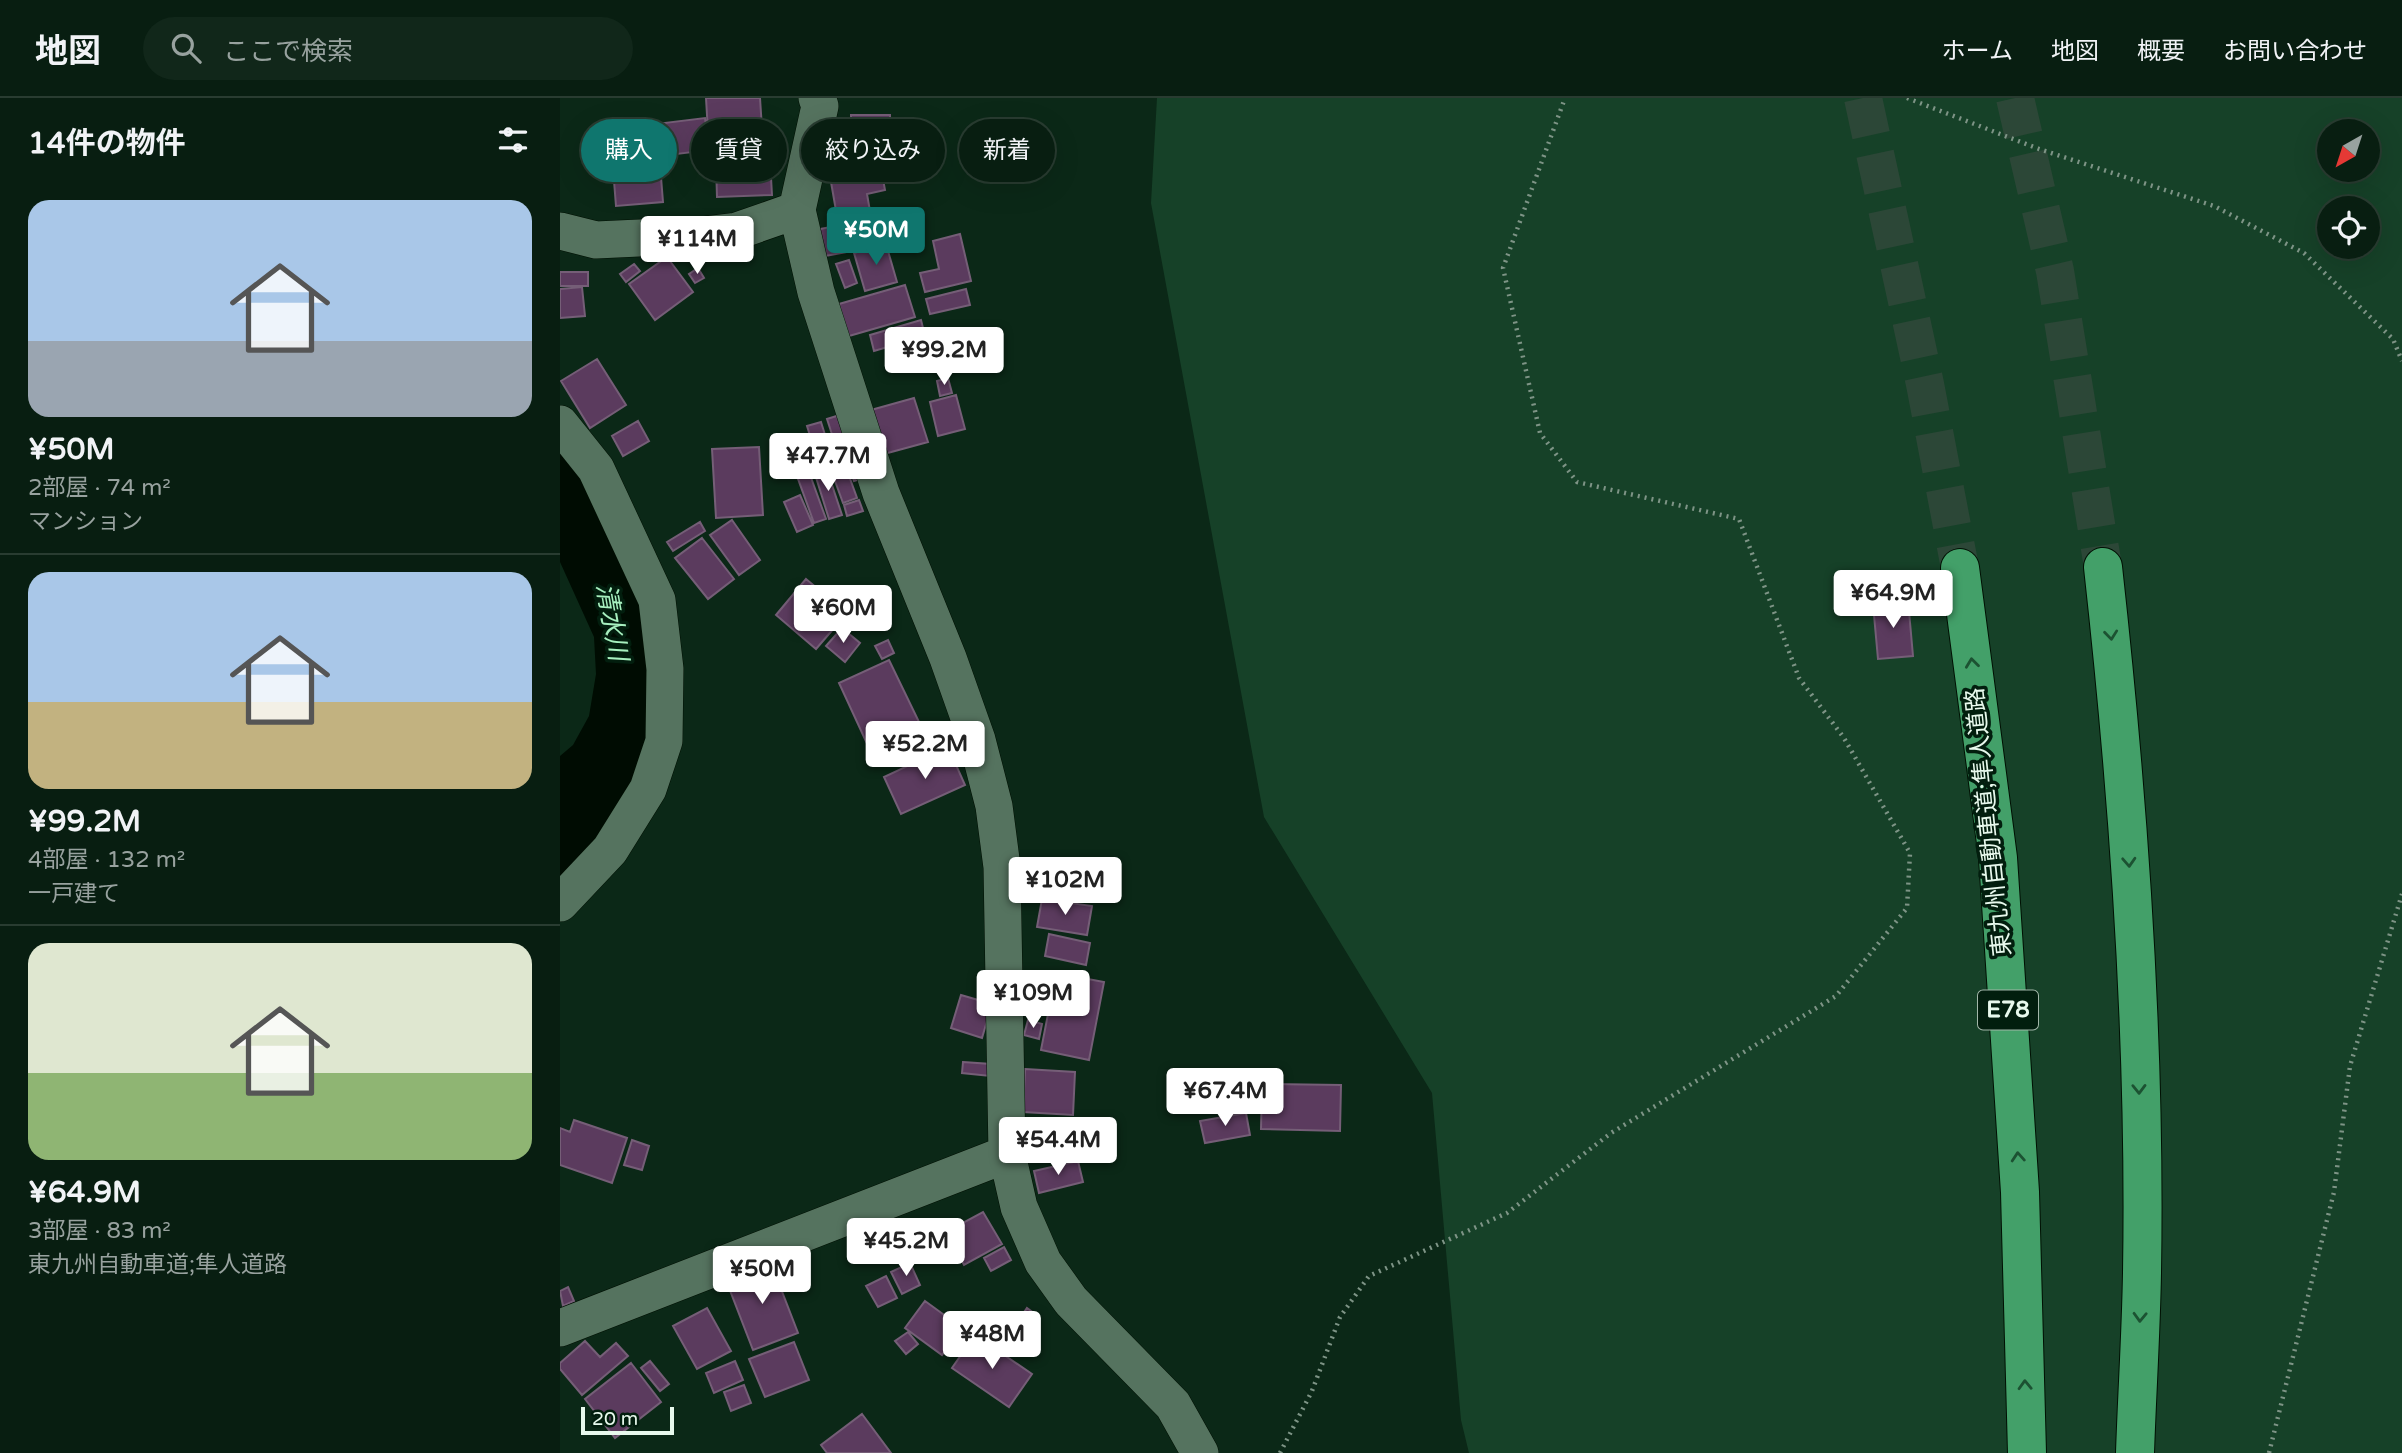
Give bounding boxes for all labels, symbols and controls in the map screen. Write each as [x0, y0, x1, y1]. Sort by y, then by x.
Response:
search box [143, 17, 633, 80]
icon: search [167, 29, 205, 67]
text: 地図 [35, 32, 101, 71]
text: ここで検索 [223, 36, 353, 67]
text: ホーム [1942, 37, 2013, 66]
text: 地図 [2051, 37, 2099, 66]
text: 概要 [2137, 37, 2185, 66]
text: お問い合わせ [2223, 37, 2367, 66]
chip: 購入 [581, 119, 677, 182]
chip: 賃貸 [691, 119, 787, 182]
chip: 絞り込み [801, 119, 945, 182]
chip: 新着 [959, 119, 1055, 182]
north arrow [2317, 119, 2380, 182]
map controls [2317, 119, 2380, 259]
icon: filters [494, 121, 532, 159]
text: 14件の物件 [28, 125, 186, 162]
button: locate [2317, 196, 2380, 259]
pin: ¥50M [835, 208, 917, 267]
pin: ¥114M [648, 216, 746, 276]
text: ¥50M [843, 216, 909, 244]
text: ¥114M [657, 225, 737, 253]
icon: home [217, 245, 343, 371]
pin: ¥99.2M [887, 328, 1001, 387]
text: ¥99.2M [901, 336, 987, 364]
text: ¥50M [28, 431, 114, 468]
pin: ¥47.7M [771, 434, 885, 493]
text: ¥47.7M [785, 442, 871, 470]
text: 2部屋 · 74 m² [28, 474, 171, 502]
text: マンション [28, 508, 143, 536]
pin: ¥64.9M [1836, 570, 1950, 630]
text: ¥64.9M [1850, 579, 1936, 607]
water label: 清水川 [590, 581, 635, 666]
pin: ¥60M [802, 586, 884, 645]
text: ¥60M [810, 594, 876, 622]
icon: home [217, 617, 343, 743]
one-way arrow [2103, 630, 2118, 641]
one-way arrow [1965, 657, 1980, 669]
street label: 東九州自動車道;隼人道路 [1960, 686, 2018, 958]
pin: ¥52.2M [868, 722, 982, 781]
text: ¥52.2M [882, 730, 968, 758]
text: ¥99.2M [28, 803, 141, 840]
text: 4部屋 · 132 m² [28, 846, 185, 874]
one-way arrow [2121, 857, 2136, 868]
pin: ¥102M [1016, 858, 1114, 917]
text: ¥102M [1025, 866, 1105, 894]
text: 一戸建て [28, 880, 120, 908]
pin: ¥109M [984, 970, 1082, 1030]
text: ¥109M [993, 979, 1073, 1007]
icon: home [217, 988, 343, 1114]
road number: E78 [1978, 990, 2038, 1029]
pin: ¥67.4M [1168, 1068, 1282, 1128]
text: ¥67.4M [1182, 1077, 1268, 1105]
one-way arrow [2132, 1084, 2147, 1095]
pin: ¥54.4M [1001, 1118, 1115, 1177]
text: ¥54.4M [1015, 1126, 1101, 1154]
one-way arrow [2010, 1152, 2025, 1163]
text: ¥64.9M [28, 1174, 141, 1211]
text: 3部屋 · 83 m² [28, 1217, 171, 1245]
pin: ¥45.2M [849, 1218, 963, 1278]
text: ¥45.2M [863, 1227, 949, 1255]
pin: ¥50M [721, 1246, 803, 1306]
text: 東九州自動車道;隼人道路 [28, 1251, 287, 1279]
text: ¥50M [729, 1255, 795, 1283]
one-way arrow [2133, 1311, 2148, 1322]
pin: ¥48M [951, 1312, 1033, 1371]
text: ¥48M [959, 1320, 1025, 1348]
one-way arrow [2018, 1379, 2033, 1390]
scale bar [581, 1404, 674, 1436]
text: 20 m [592, 1408, 638, 1430]

